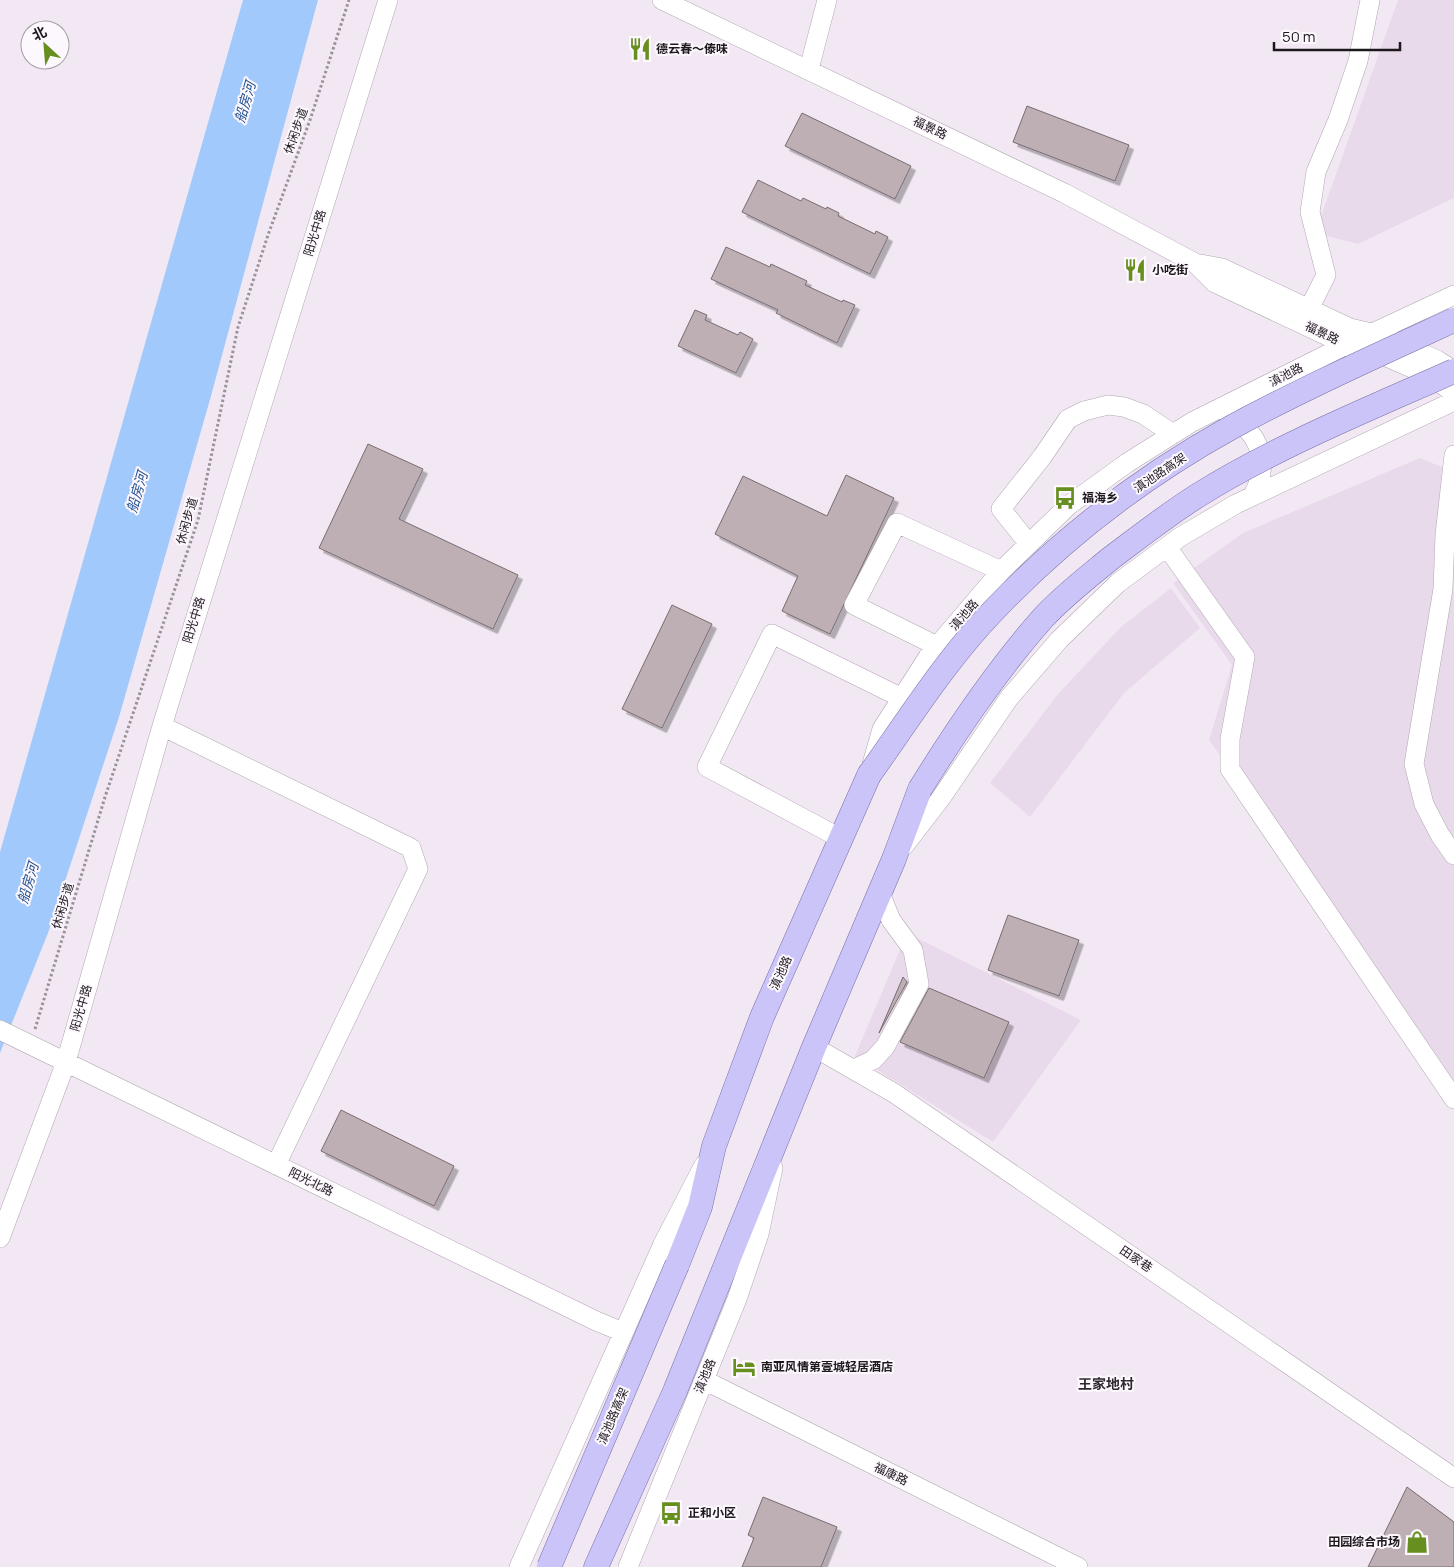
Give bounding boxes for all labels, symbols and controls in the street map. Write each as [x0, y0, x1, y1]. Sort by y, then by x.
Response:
north arrow [20, 20, 70, 70]
scale bar [1274, 20, 1400, 52]
text: 北 [29, 21, 50, 44]
text: 50 m [1282, 26, 1316, 47]
restaurant icon: 德云春～傣味 [627, 36, 653, 62]
place label: 德云春～傣味 [656, 40, 728, 57]
water label: 船房河 [230, 76, 260, 125]
street label: 休闲步道 [279, 105, 312, 156]
street label: 福景路 [910, 112, 950, 143]
street label: 阳光中路 [299, 207, 330, 258]
restaurant icon: 小吃街 [1122, 257, 1148, 283]
place label: 小吃街 [1152, 261, 1188, 278]
street label: 福景路 [1302, 317, 1342, 348]
street label: 滇池路 [1266, 359, 1306, 390]
street label: 滇池路高架 [1130, 449, 1189, 496]
water label: 船房河 [122, 466, 152, 515]
bus stop icon: 福海乡 [1052, 485, 1078, 511]
place label: 福海乡 [1082, 489, 1118, 506]
street label: 休闲步道 [172, 495, 201, 546]
street label: 阳光中路 [178, 594, 209, 645]
street label: 滇池路 [945, 596, 982, 634]
water label: 船房河 [13, 857, 43, 906]
street label: 休闲步道 [47, 880, 78, 931]
street label: 滇池路 [765, 953, 796, 993]
street label: 阳光中路 [66, 982, 95, 1033]
street label: 阳光北路 [286, 1163, 337, 1200]
street label: 田家巷 [1117, 1241, 1156, 1276]
hotel icon: 南亚风情第壹城轻居酒店 [731, 1354, 757, 1380]
street label: 滇池路 [690, 1356, 719, 1396]
place label: 南亚风情第壹城轻居酒店 [761, 1358, 893, 1375]
district label: 王家地村 [1078, 1374, 1134, 1393]
street label: 滇池路高架 [593, 1385, 632, 1447]
street label: 福康路 [871, 1458, 911, 1489]
bus stop icon: 正和小区 [658, 1500, 684, 1526]
place label: 正和小区 [688, 1504, 736, 1521]
shop icon: 田园综合市场 [1404, 1529, 1430, 1555]
place label: 田园综合市场 [1328, 1533, 1400, 1550]

